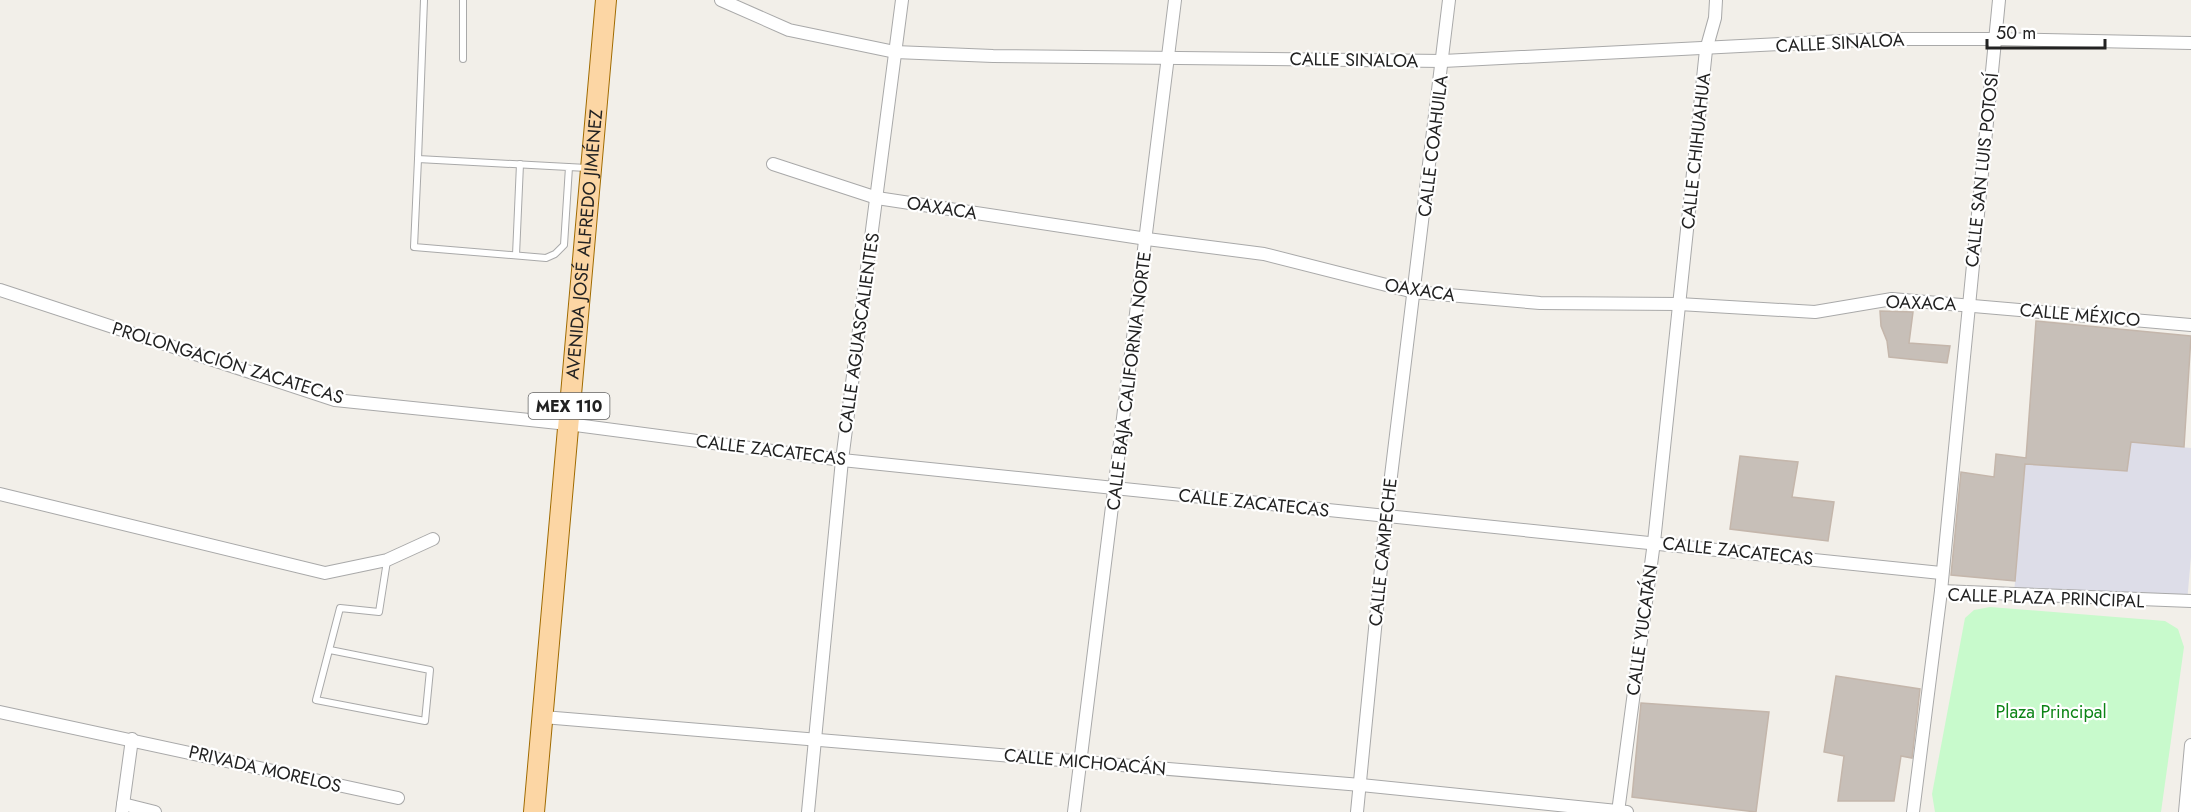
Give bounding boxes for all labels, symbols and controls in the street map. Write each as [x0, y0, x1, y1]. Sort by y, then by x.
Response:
scale bar [1987, 12, 2106, 50]
text: 50 m [1996, 20, 2036, 46]
street label: CALLE SINALOA [1775, 27, 1905, 59]
street label: CALLE SINALOA [1289, 46, 1419, 74]
street label: CALLE CHIHUAHUA [1675, 71, 1717, 230]
street label: CALLE SAN LUIS POTOSÍ [1959, 71, 2005, 268]
street label: CALLE COAHUILA [1411, 74, 1455, 218]
street label: AVENIDA JOSÉ ALFREDO JIMÉNEZ [559, 108, 609, 380]
street label: OAXACA [905, 190, 979, 226]
street label: CALLE AGUASCALIENTES [832, 231, 886, 435]
street label: CALLE BAJA CALIFORNIA NORTE [1100, 250, 1158, 512]
street label: OAXACA [1383, 272, 1457, 308]
street label: OAXACA [1885, 289, 1957, 317]
street label: CALLE MÉXICO [2019, 297, 2141, 333]
street label: PROLONGACIÓN ZACATECAS [109, 315, 347, 411]
road number: MEX 110 [528, 393, 610, 419]
street label: CALLE ZACATECAS [694, 428, 848, 472]
street label: CALLE CAMPECHE [1362, 477, 1404, 627]
street label: CALLE ZACATECAS [1177, 482, 1331, 524]
street label: CALLE ZACATECAS [1661, 530, 1815, 572]
street label: CALLE YUCATÁN [1620, 563, 1664, 697]
street label: CALLE PLAZA PRINCIPAL [1947, 582, 2145, 614]
park label: Plaza Principal [1995, 699, 2107, 725]
street label: PRIVADA MORELOS [186, 739, 344, 799]
street label: CALLE MICHOACÁN [1003, 742, 1167, 782]

